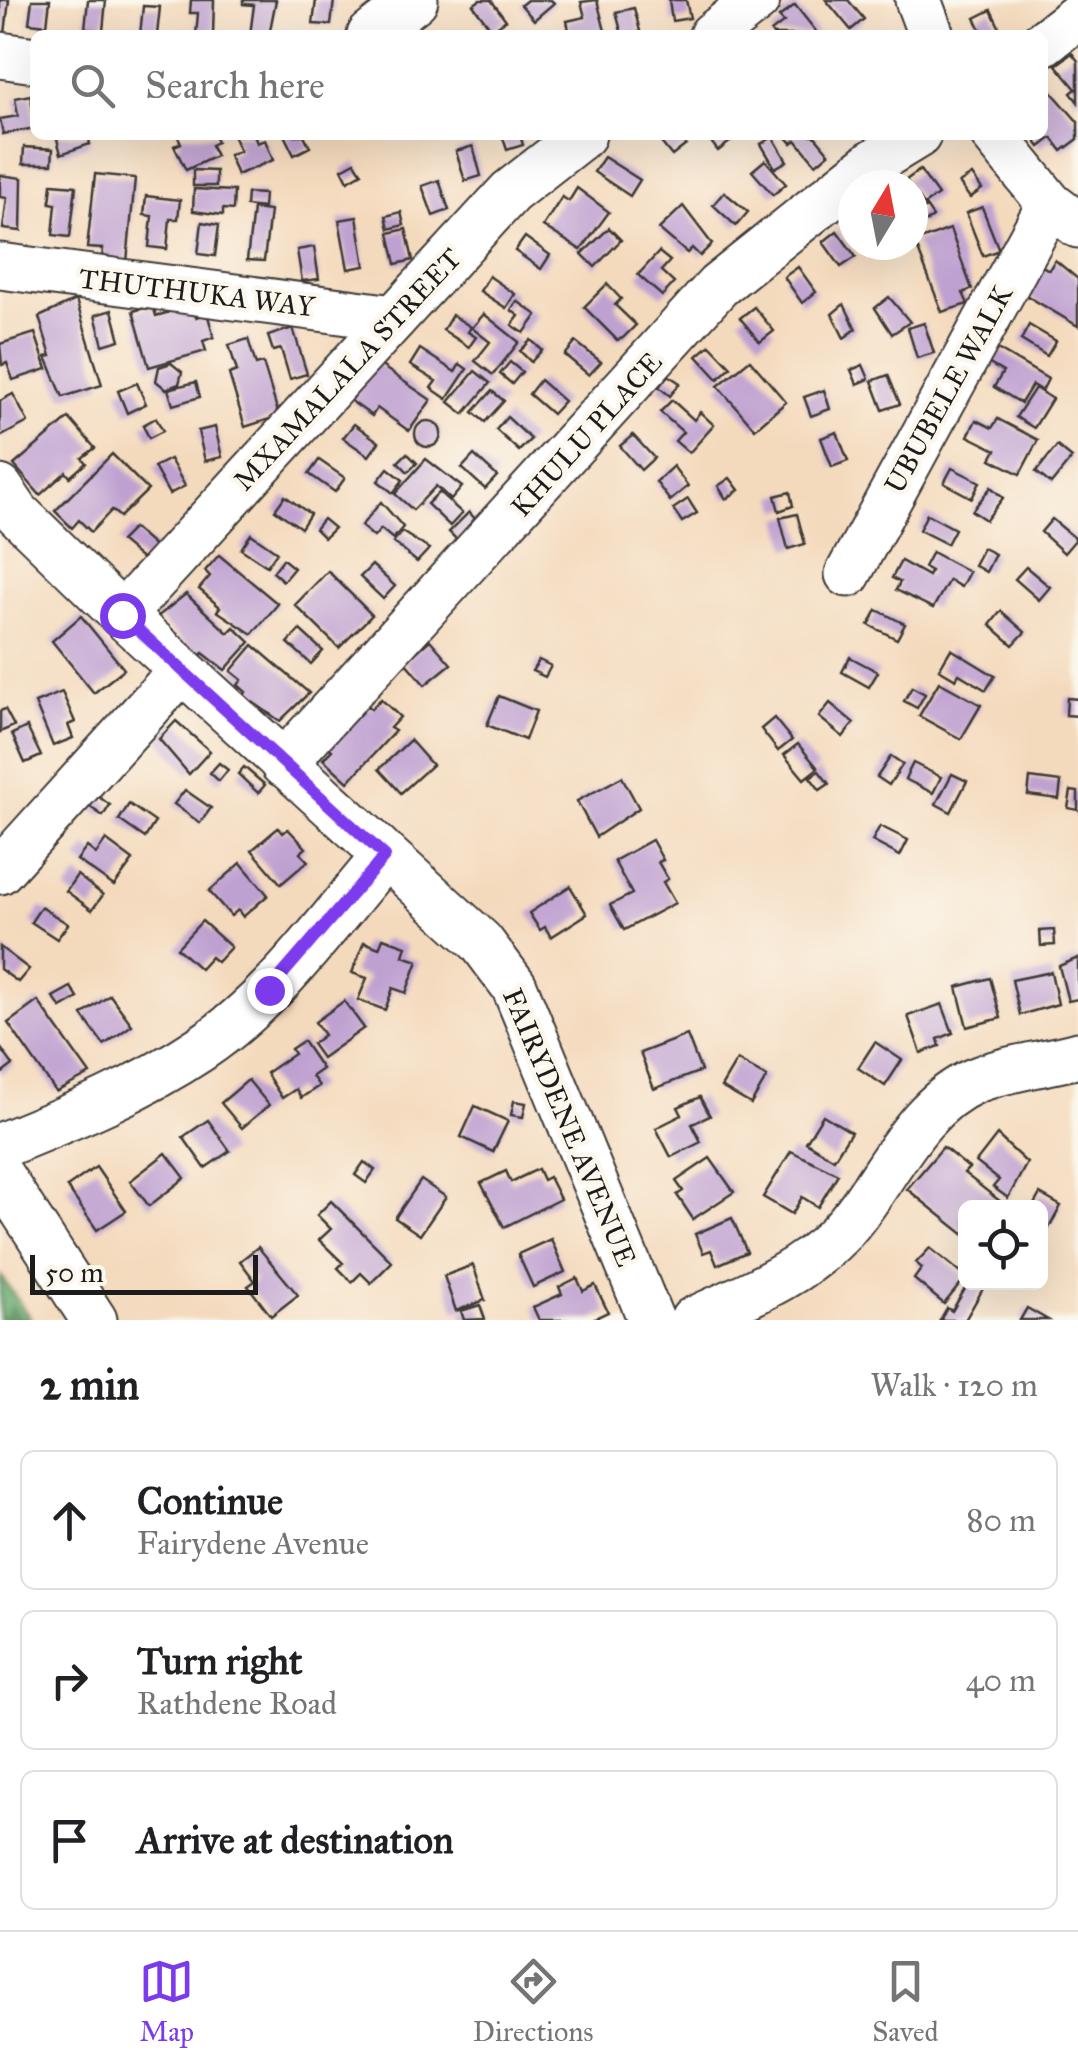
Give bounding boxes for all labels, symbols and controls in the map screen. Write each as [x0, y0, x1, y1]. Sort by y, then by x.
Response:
search box [30, 30, 1048, 140]
icon: search [65, 58, 120, 113]
text: Search here [145, 62, 325, 108]
north arrow [838, 170, 928, 260]
street label: MXAMALALA STREET [226, 241, 469, 498]
street label: THUTHUKA WAY [77, 261, 318, 324]
street label: UBUBELE WALK [877, 278, 1021, 499]
street label: KHULU PLACE [503, 345, 669, 524]
route start [100, 593, 146, 639]
route end [247, 968, 293, 1014]
street label: FAIRYDENE AVENUE [495, 983, 644, 1272]
map controls [958, 1200, 1048, 1290]
button: locate [958, 1200, 1048, 1290]
scale bar [30, 1250, 258, 1294]
text: 50 m [45, 1255, 104, 1290]
text: 2 min [40, 1359, 139, 1411]
text: Walk · 120 m [871, 1366, 1038, 1405]
text: Continue [137, 1478, 283, 1524]
icon: ahead [42, 1493, 97, 1548]
text: 80 m [967, 1501, 1036, 1540]
text: Fairydene Avenue [137, 1524, 369, 1563]
text: Turn right [137, 1638, 303, 1684]
icon: right [42, 1653, 97, 1708]
text: 40 m [966, 1661, 1036, 1700]
text: Rathdene Road [137, 1684, 337, 1723]
icon: arrive [42, 1813, 97, 1868]
text: Arrive at destination [137, 1817, 454, 1863]
tab: Map [139, 1954, 194, 2049]
tab: Directions [473, 1954, 594, 2049]
tab: Saved [872, 1954, 939, 2049]

